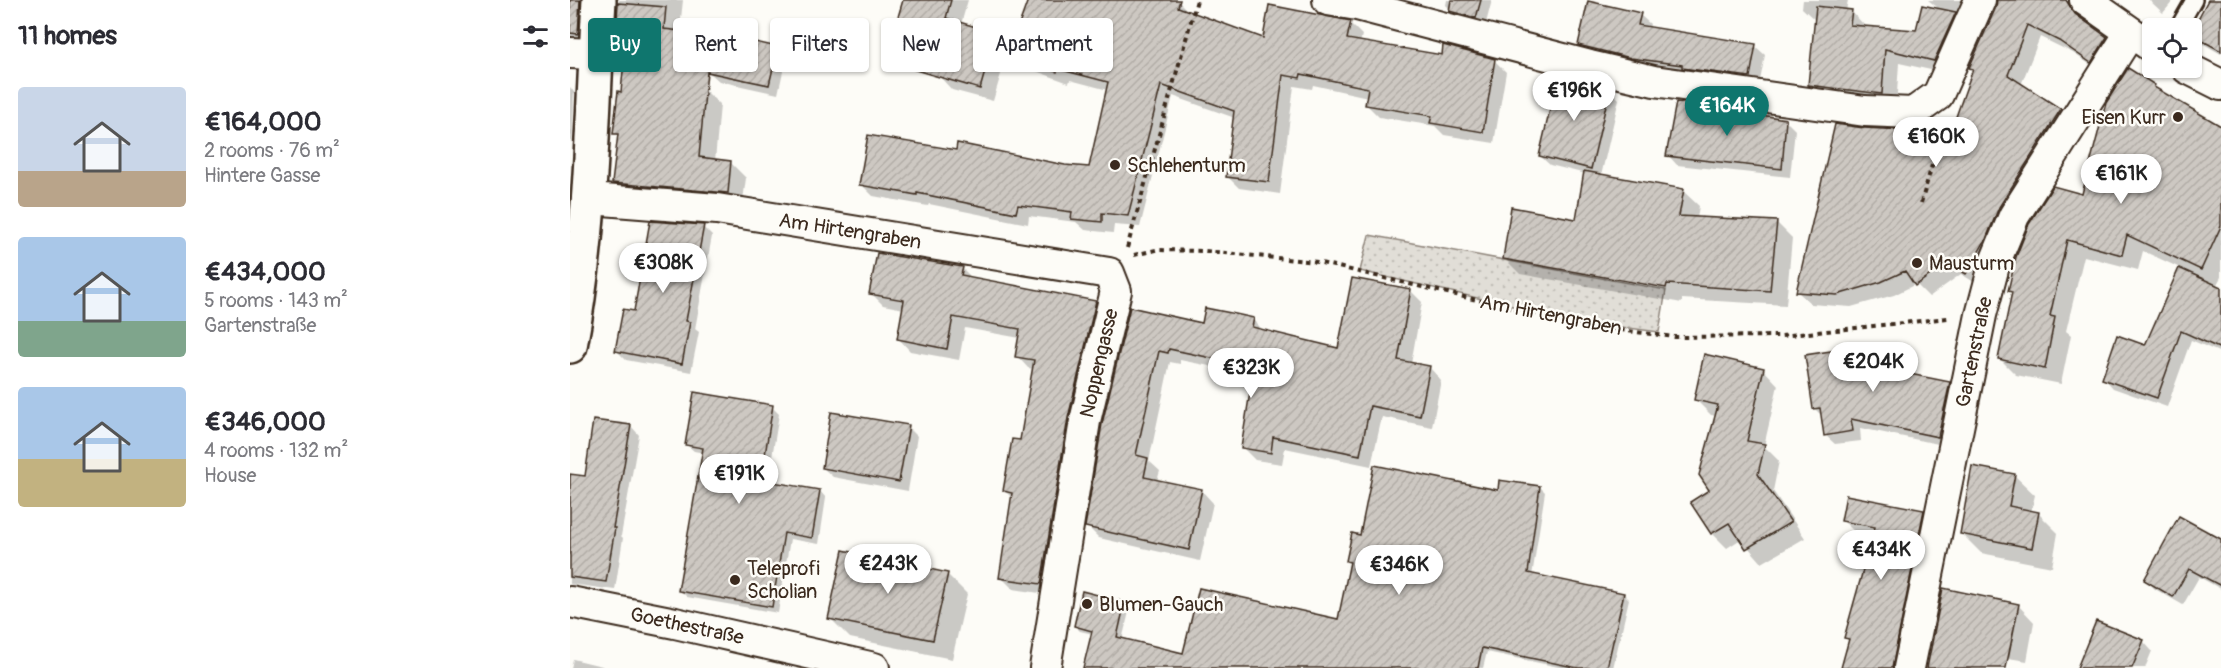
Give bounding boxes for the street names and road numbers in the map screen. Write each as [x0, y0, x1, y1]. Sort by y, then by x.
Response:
street label: Am Hirtengraben [777, 207, 923, 255]
street label: Am Hirtengraben [1478, 289, 1624, 341]
street label: Gartenstraße [1950, 294, 1998, 410]
street label: Noppengasse [1074, 306, 1124, 420]
street label: Goethestraße [628, 602, 746, 650]

